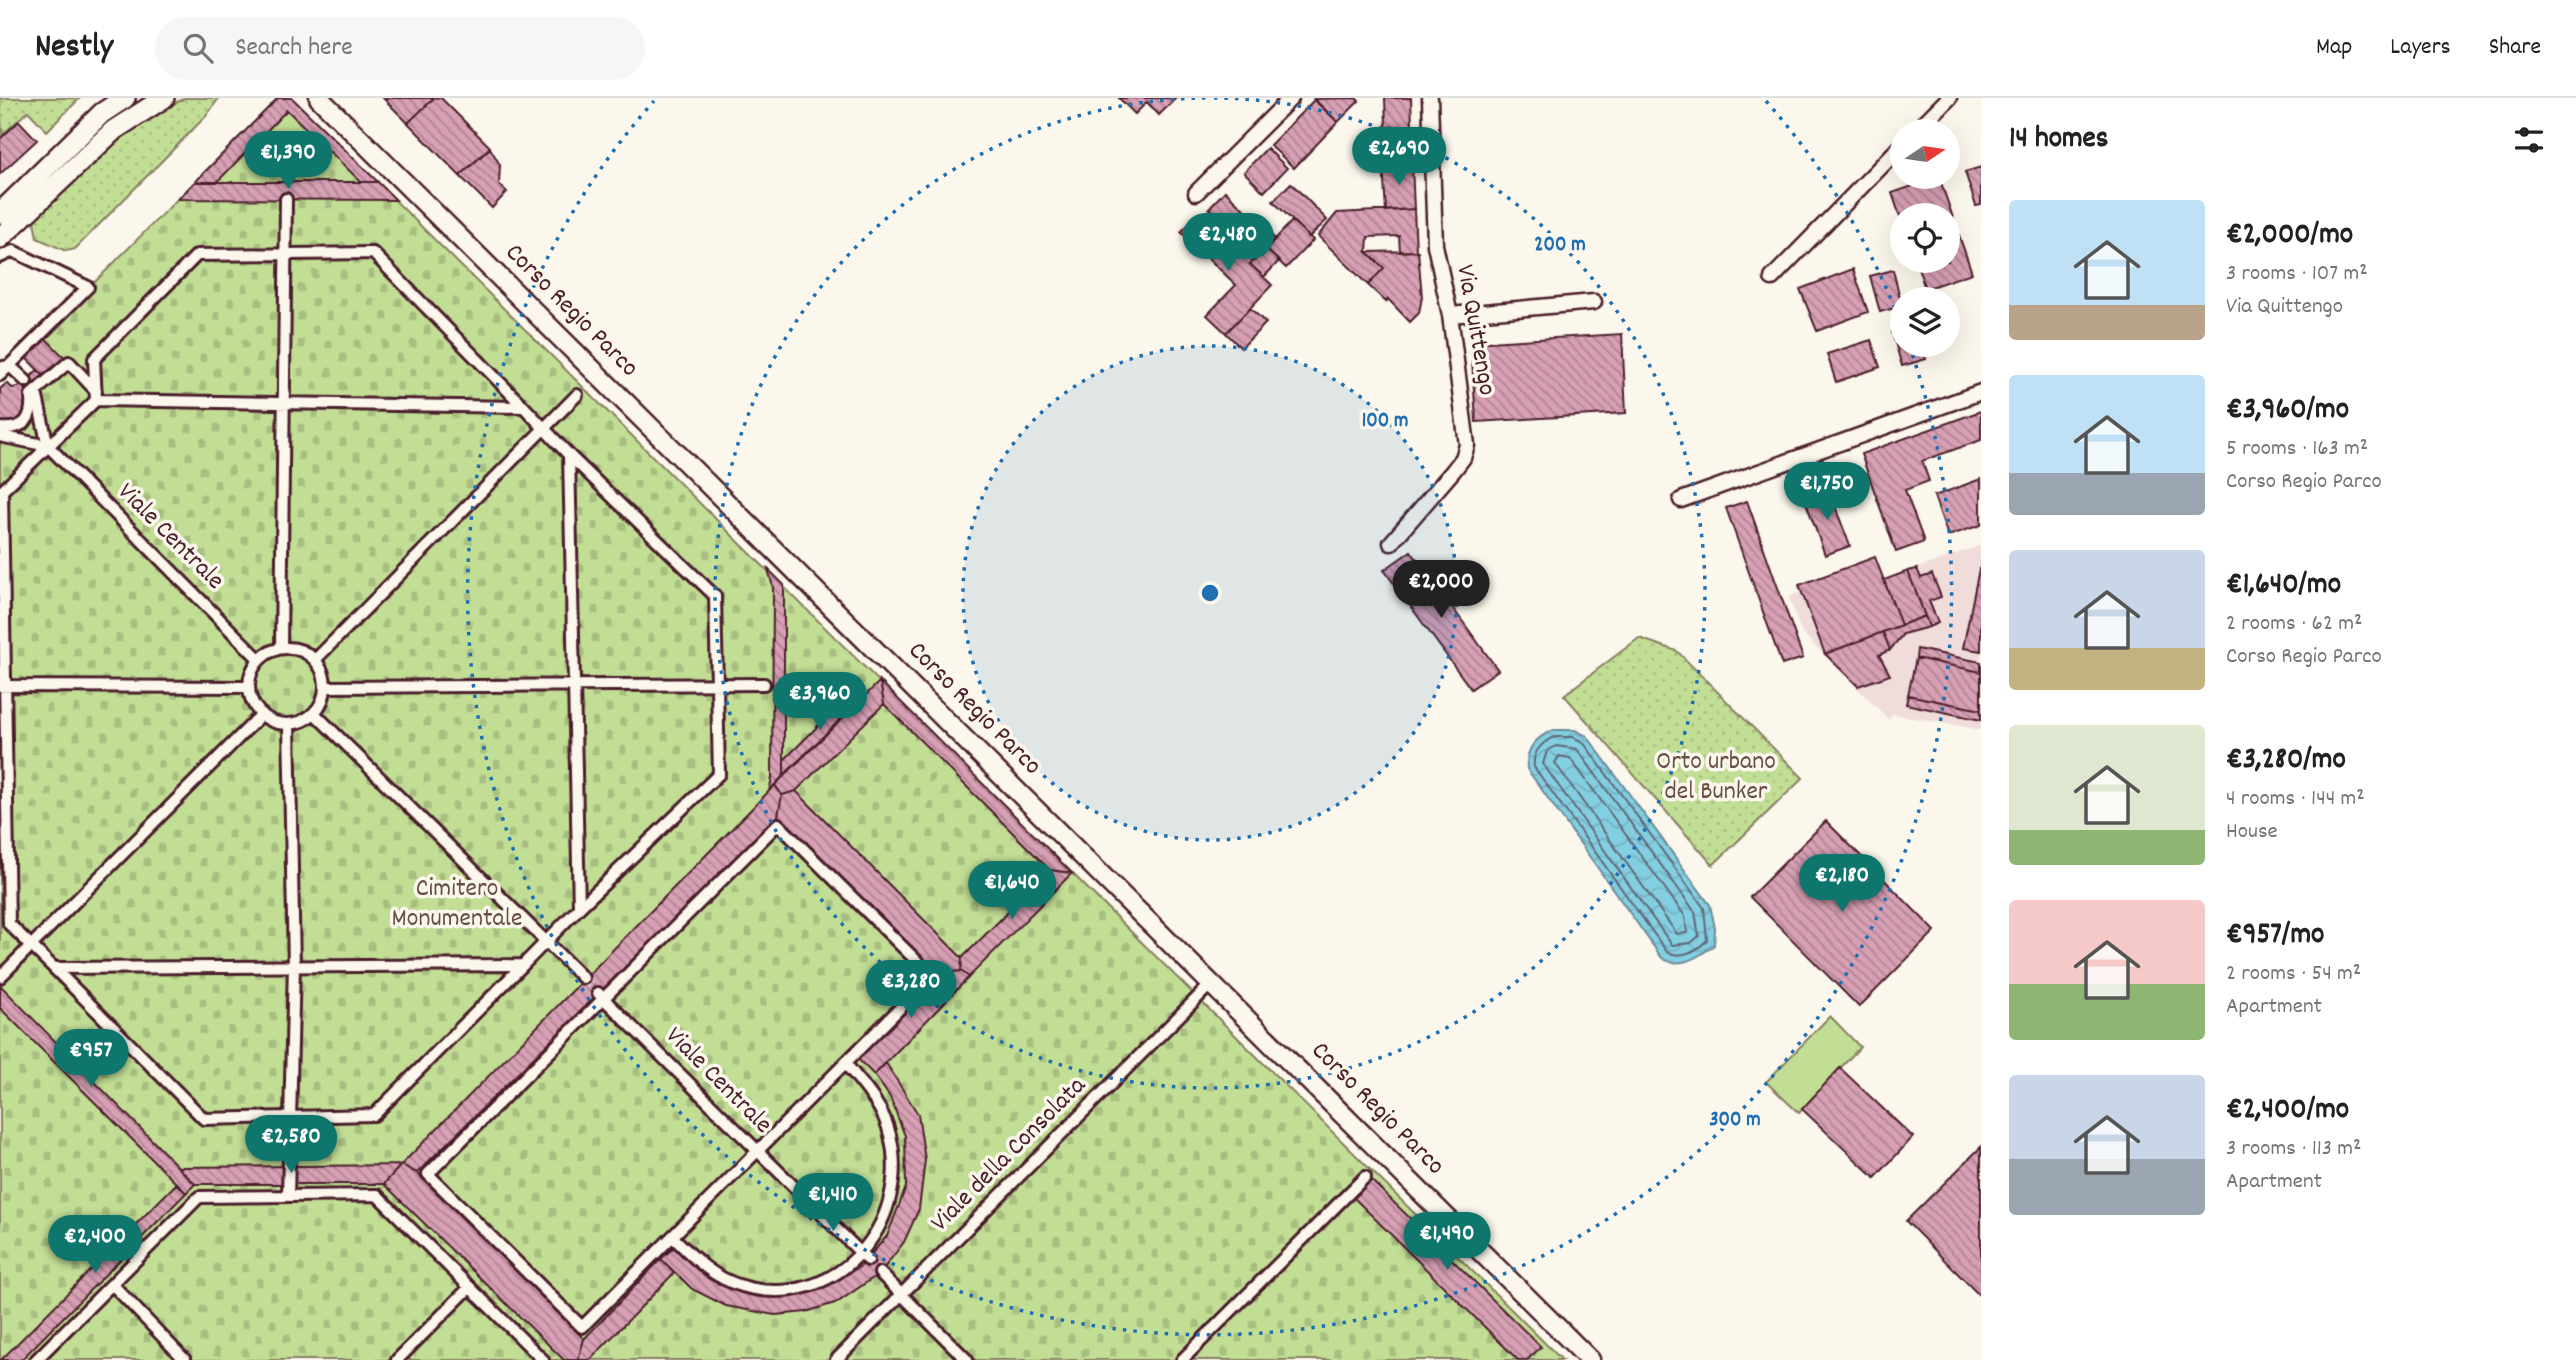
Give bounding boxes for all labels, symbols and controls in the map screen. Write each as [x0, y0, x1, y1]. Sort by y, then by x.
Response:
search box [155, 17, 645, 80]
text: Nestly [35, 25, 113, 72]
icon: search [179, 29, 217, 67]
text: Search here [235, 30, 353, 67]
text: Map [2316, 31, 2352, 65]
text: Layers [2390, 31, 2451, 65]
text: Share [2489, 31, 2541, 65]
north arrow [1890, 119, 1960, 189]
map controls [1890, 119, 1960, 357]
text: 14 homes [2009, 119, 2108, 162]
icon: filters [2510, 121, 2548, 159]
pin: €2,690 [1342, 127, 1456, 187]
pin: €1,390 [231, 132, 345, 191]
text: €2,690 [1368, 133, 1430, 166]
text: €1,390 [260, 137, 316, 170]
button: locate [1890, 203, 1960, 273]
pin: €2,480 [1171, 214, 1285, 273]
text: €2,000/mo [2226, 215, 2353, 258]
text: €2,480 [1199, 219, 1257, 252]
icon: home [2065, 228, 2149, 312]
text: 200 m [1534, 231, 1586, 261]
street label: Corso Regio Parco [496, 236, 646, 386]
text: 3 rooms · 107 m² [2226, 258, 2368, 291]
street label: Via Quittengo [1445, 262, 1505, 398]
button: layers [1890, 287, 1960, 357]
text: Via Quittengo [2226, 291, 2343, 324]
text: €3,960/mo [2226, 390, 2349, 433]
icon: home [2065, 403, 2149, 487]
text: 100 m [1362, 407, 1408, 437]
text: 5 rooms · 163 m² [2226, 433, 2368, 466]
pin: €1,750 [1770, 462, 1884, 522]
text: Corso Regio Parco [2226, 466, 2382, 499]
text: €1,750 [1800, 468, 1854, 501]
street label: Viale Centrale [108, 475, 232, 599]
pin: €2,000 [1384, 560, 1498, 620]
text: €1,640/mo [2226, 565, 2341, 608]
text: €2,000 [1409, 566, 1473, 599]
icon: home [2065, 578, 2149, 662]
centre of rings [1198, 581, 1222, 605]
text: 2 rooms · 62 m² [2226, 608, 2362, 641]
street label: Corso Regio Parco [899, 634, 1049, 784]
text: Corso Regio Parco [2226, 641, 2382, 674]
pin: €3,960 [763, 672, 877, 732]
text: €3,960 [789, 678, 851, 711]
text: €3,280/mo [2226, 740, 2346, 783]
park label: Orto urbano del Bunker [1656, 744, 1776, 811]
icon: home [2065, 753, 2149, 837]
text: 4 rooms · 144 m² [2226, 783, 2365, 816]
text: House [2226, 816, 2278, 849]
pin: €2,180 [1785, 854, 1899, 914]
text: €2,180 [1815, 860, 1869, 893]
pin: €1,640 [955, 862, 1069, 921]
text: €1,640 [984, 867, 1040, 900]
park label: Cimitero Monumentale [392, 871, 522, 938]
text: €957/mo [2226, 915, 2324, 958]
icon: home [2065, 928, 2149, 1012]
text: 2 rooms · 54 m² [2226, 958, 2361, 991]
pin: €3,280 [854, 960, 968, 1020]
text: €3,280 [881, 966, 941, 999]
text: Apartment [2226, 991, 2322, 1024]
street label: Viale Centrale [656, 1019, 780, 1143]
pin: €957 [50, 1030, 132, 1089]
street label: Corso Regio Parco [1302, 1034, 1452, 1184]
text: €957 [70, 1035, 112, 1068]
street label: Viale della Consolata [923, 1068, 1096, 1241]
text: €2,400/mo [2226, 1090, 2349, 1133]
icon: home [2065, 1103, 2149, 1187]
text: 300 m [1709, 1106, 1761, 1136]
pin: €2,580 [234, 1116, 348, 1175]
text: €2,580 [261, 1121, 321, 1154]
text: 3 rooms · 113 m² [2226, 1133, 2362, 1166]
text: Apartment [2226, 1166, 2322, 1199]
pin: €1,410 [776, 1174, 890, 1233]
text: €1,410 [808, 1179, 858, 1212]
pin: €1,490 [1390, 1212, 1504, 1272]
pin: €2,400 [38, 1216, 152, 1275]
text: €1,490 [1420, 1218, 1474, 1251]
text: €2,400 [64, 1221, 126, 1254]

